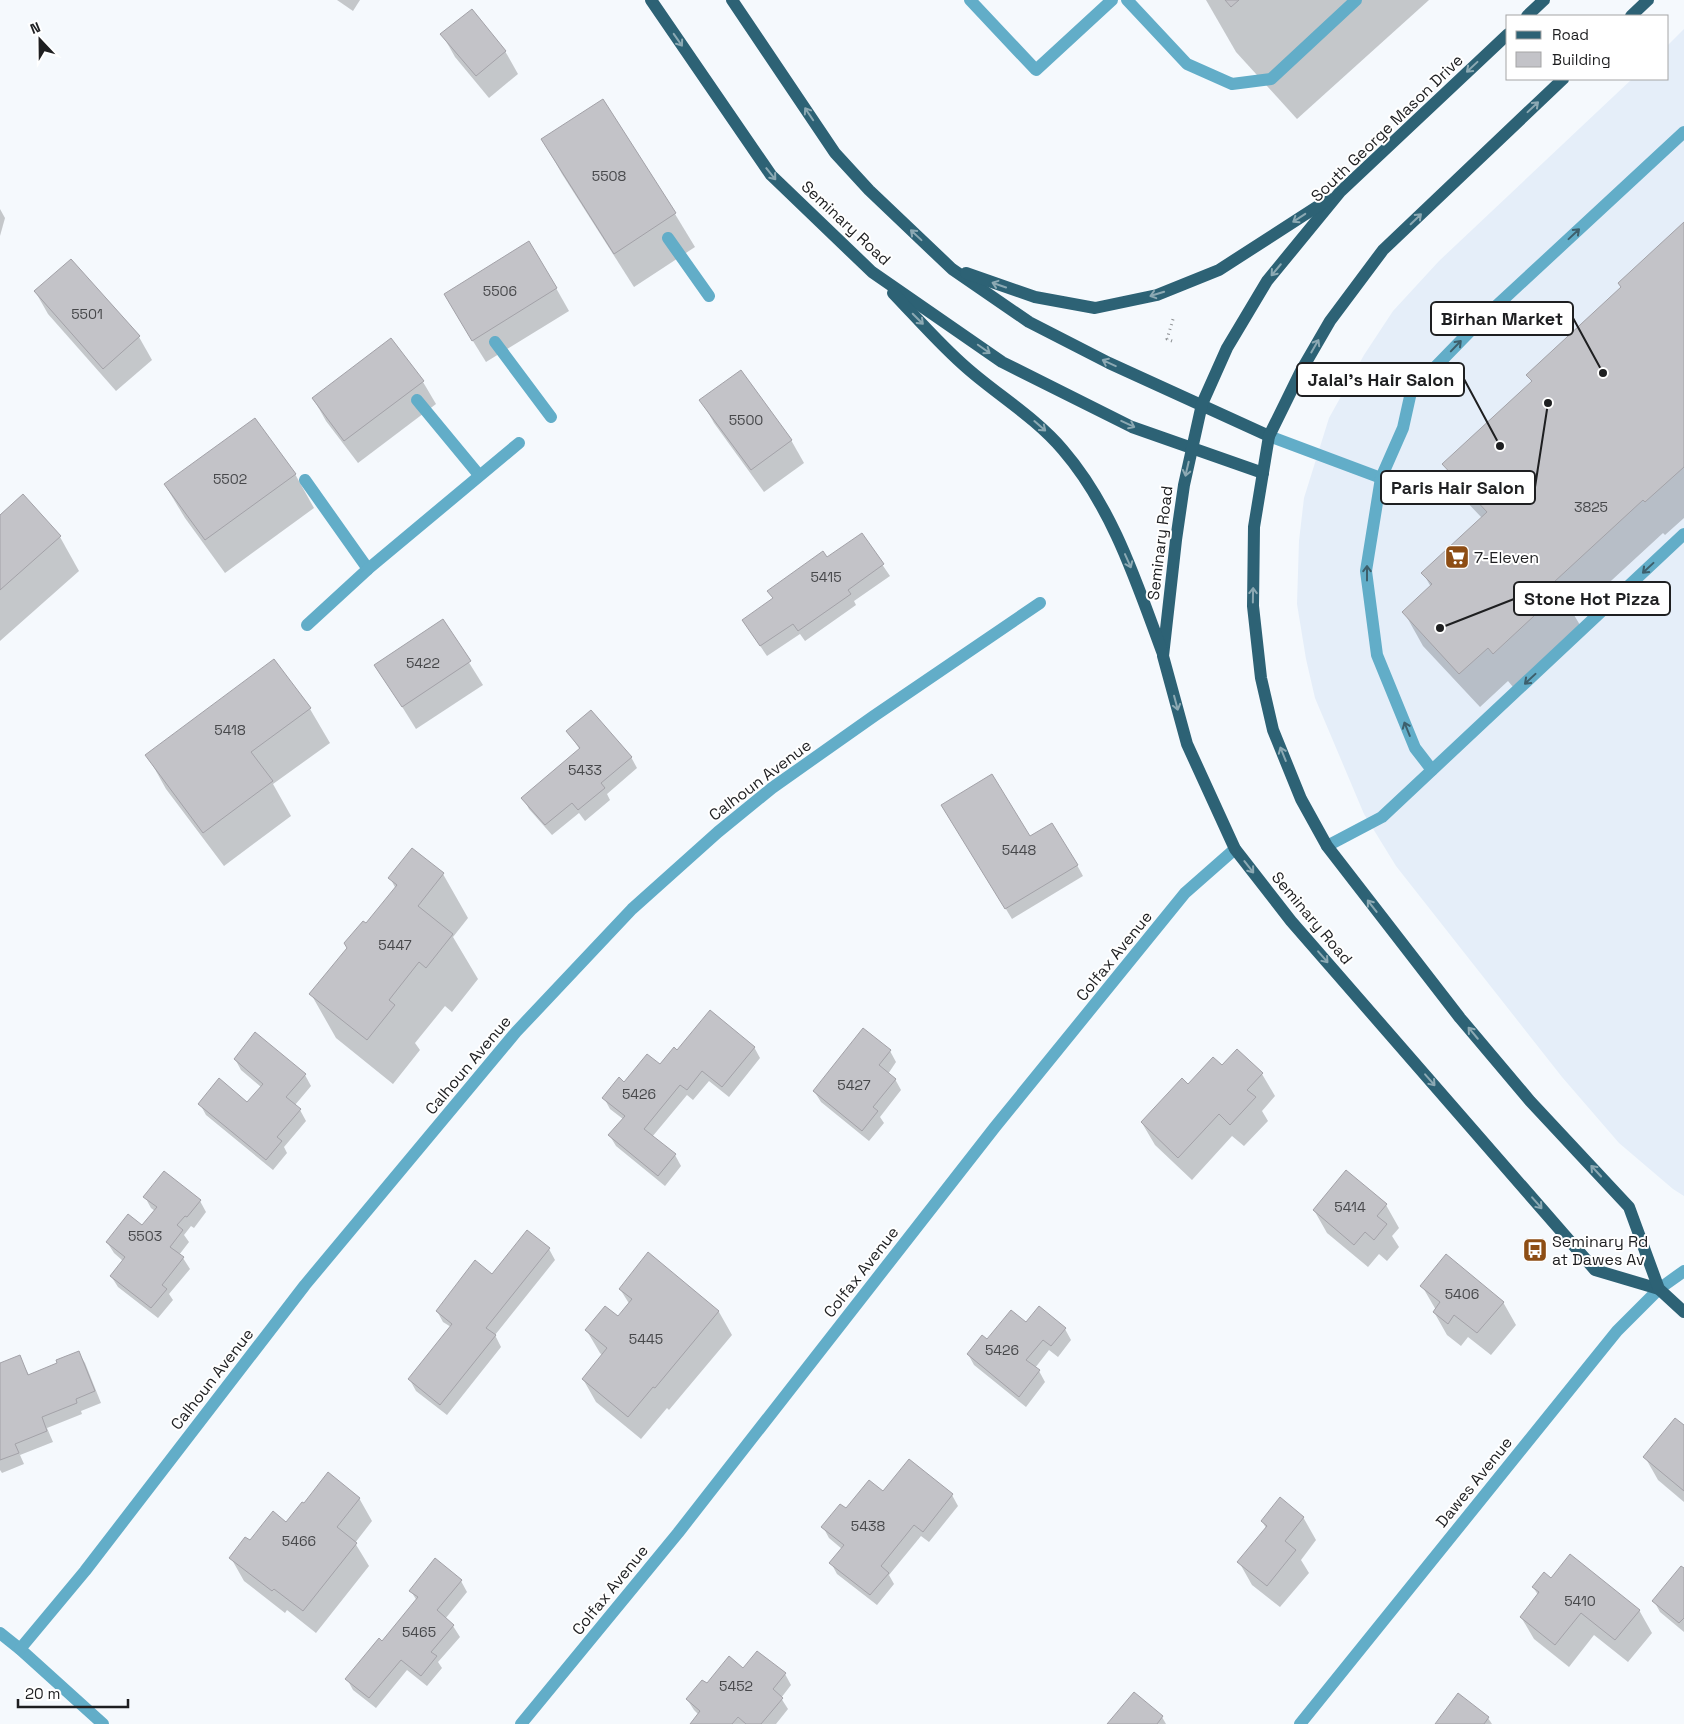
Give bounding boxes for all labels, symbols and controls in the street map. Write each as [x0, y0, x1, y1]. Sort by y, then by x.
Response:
north arrow [15, 15, 65, 65]
legend [1506, 15, 1669, 80]
text: N [27, 18, 43, 38]
text: Road [1552, 25, 1589, 44]
one-way arrow [673, 33, 683, 47]
street label: South George Mason Drive [1306, 50, 1468, 206]
text: Building [1552, 50, 1611, 69]
one-way arrow [1466, 61, 1479, 73]
one-way arrow [1527, 101, 1540, 113]
one-way arrow [804, 107, 814, 121]
house number: 5508 [592, 167, 627, 185]
one-way arrow [766, 167, 777, 180]
street label: Seminary Road [797, 176, 895, 270]
one-way arrow [1293, 213, 1307, 223]
one-way arrow [1409, 213, 1422, 225]
one-way arrow [1568, 228, 1580, 240]
one-way arrow [910, 229, 923, 241]
one-way arrow [1271, 263, 1282, 276]
one-way arrow [992, 280, 1007, 289]
house number: 5506 [483, 282, 517, 300]
one-way arrow [1149, 290, 1165, 300]
callout: Birhan Market [1431, 302, 1573, 335]
house number: 5501 [71, 305, 103, 323]
text: Birhan Market [1441, 307, 1563, 330]
one-way arrow [912, 313, 924, 325]
one-way arrow [1311, 339, 1321, 353]
one-way arrow [1450, 340, 1462, 352]
one-way arrow [977, 344, 991, 354]
one-way arrow [1102, 357, 1117, 367]
callout: Jalal's Hair Salon [1297, 363, 1464, 396]
text: Jalal's Hair Salon [1308, 368, 1454, 391]
house number: 5500 [729, 411, 763, 429]
one-way arrow [1120, 420, 1135, 429]
one-way arrow [1033, 421, 1046, 432]
one-way arrow [1182, 460, 1191, 476]
house number: 5502 [213, 470, 247, 488]
callout: Paris Hair Salon [1381, 471, 1535, 504]
text: Paris Hair Salon [1391, 476, 1525, 499]
street label: Seminary Road [1143, 485, 1177, 601]
house number: 3825 [1574, 498, 1608, 516]
supermarket icon: 7-Eleven [1444, 544, 1470, 570]
place label: 7-Eleven [1474, 547, 1539, 568]
one-way arrow [1123, 553, 1133, 568]
one-way arrow [1642, 562, 1655, 574]
one-way arrow [1362, 565, 1372, 581]
house number: 5415 [810, 568, 842, 586]
callout: Stone Hot Pizza [1514, 582, 1670, 615]
one-way arrow [1248, 587, 1258, 604]
text: Stone Hot Pizza [1524, 587, 1661, 610]
house number: 5422 [406, 654, 440, 672]
one-way arrow [1523, 673, 1536, 685]
one-way arrow [1172, 695, 1181, 711]
house number: 5418 [214, 721, 246, 739]
one-way arrow [1402, 721, 1411, 737]
street label: Calhoun Avenue [705, 735, 815, 825]
one-way arrow [1277, 747, 1287, 762]
house number: 5433 [568, 761, 602, 779]
house number: 5448 [1002, 841, 1037, 859]
one-way arrow [1243, 860, 1254, 873]
street label: Seminary Road [1267, 867, 1357, 969]
one-way arrow [1367, 899, 1378, 912]
street label: Colfax Avenue [1071, 907, 1157, 1005]
house number: 5447 [378, 936, 412, 954]
one-way arrow [1318, 951, 1329, 964]
street label: Calhoun Avenue [420, 1011, 516, 1119]
one-way arrow [1468, 1027, 1479, 1040]
one-way arrow [1424, 1073, 1435, 1086]
house number: 5427 [837, 1076, 871, 1094]
house number: 5426 [622, 1085, 656, 1103]
one-way arrow [1590, 1165, 1602, 1178]
one-way arrow [1531, 1196, 1542, 1209]
house number: 5414 [1334, 1198, 1366, 1216]
street label: Colfax Avenue [819, 1222, 903, 1322]
house number: 5503 [128, 1227, 162, 1245]
place label: Seminary Rd at Dawes Av [1552, 1231, 1648, 1270]
bus stop icon: Seminary Rd at Dawes Av [1522, 1237, 1548, 1263]
house number: 5406 [1445, 1285, 1479, 1303]
street label: Calhoun Avenue [166, 1324, 258, 1434]
house number: 5445 [629, 1330, 663, 1348]
house number: 5426 [985, 1341, 1019, 1359]
street label: Dawes Avenue [1431, 1432, 1517, 1532]
house number: 5438 [851, 1517, 885, 1535]
house number: 5466 [282, 1532, 316, 1550]
street label: Colfax Avenue [567, 1541, 653, 1639]
house number: 5410 [1564, 1592, 1596, 1610]
house number: 5465 [402, 1623, 436, 1641]
scale bar [18, 1676, 128, 1708]
house number: 5452 [719, 1677, 753, 1695]
text: 20 m [25, 1684, 60, 1703]

